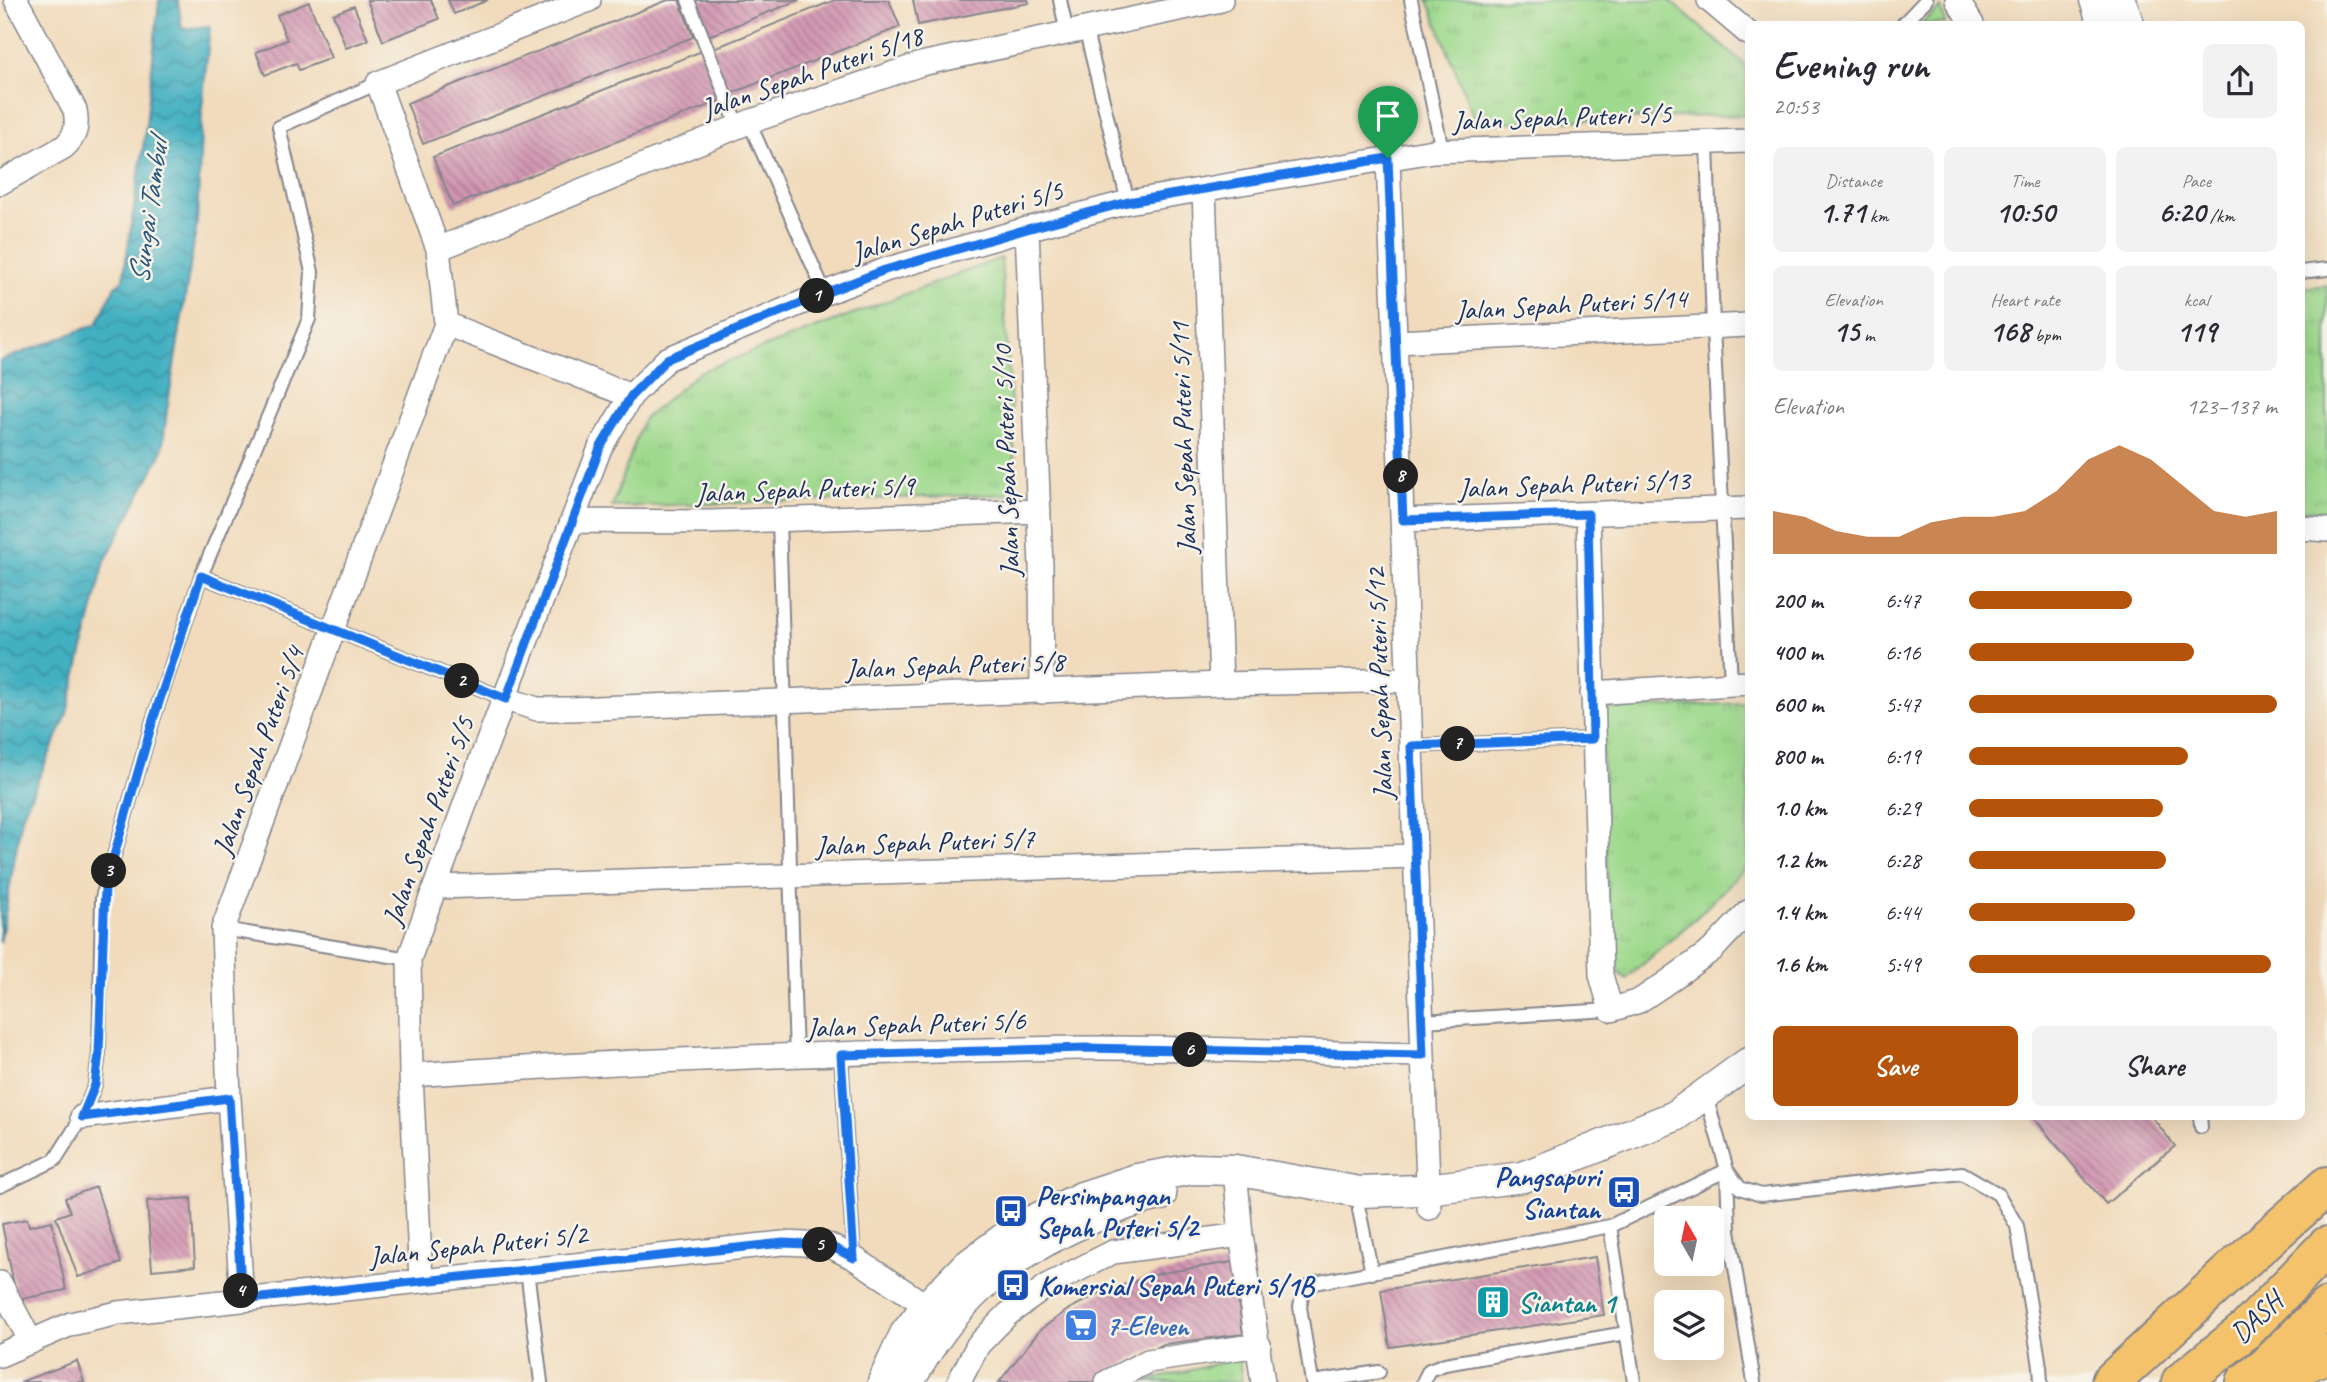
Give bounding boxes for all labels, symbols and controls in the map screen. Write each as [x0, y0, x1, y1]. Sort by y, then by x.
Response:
street label: Jalan Sepah Puteri 5/18 [695, 17, 930, 127]
text: Evening run [1773, 42, 1929, 89]
button: share [2203, 44, 2277, 118]
pin [1358, 86, 1418, 158]
text: 20:53 [1773, 92, 1819, 121]
street label: Jalan Sepah Puteri 5/5 [1450, 96, 1674, 138]
icon: arrive [1369, 97, 1407, 135]
water label: Sungai Tambul [119, 128, 178, 286]
text: Distance [1825, 169, 1882, 193]
text: Time [2010, 169, 2040, 193]
text: Pace [2182, 169, 2211, 193]
street label: Jalan Sepah Puteri 5/5 [845, 172, 1068, 270]
text: 1.71 [1819, 193, 1865, 231]
text: 10:50 [1995, 193, 2055, 231]
text: 6:20 [2158, 193, 2205, 231]
text: km [1865, 204, 1888, 228]
text: /km [2205, 204, 2235, 228]
pin: 1 [800, 278, 834, 314]
street label: Jalan Sepah Puteri 5/14 [1452, 280, 1690, 328]
text: 1 [812, 283, 821, 307]
text: Elevation [1824, 288, 1883, 312]
text: Heart rate [1990, 288, 2060, 312]
text: kcal [2184, 288, 2209, 312]
text: 15 [1833, 312, 1859, 350]
text: 168 [1989, 312, 2030, 350]
text: 119 [2176, 312, 2216, 350]
street label: Jalan Sepah Puteri 5/11 [1161, 320, 1205, 557]
text: m [1859, 323, 1875, 347]
text: bpm [2030, 323, 2061, 347]
street label: Jalan Sepah Puteri 5/10 [984, 342, 1028, 580]
text: Elevation [1773, 392, 1844, 421]
text: 123–137 m [2186, 392, 2277, 421]
pin: 8 [1384, 458, 1418, 494]
street label: Jalan Sepah Puteri 5/13 [1455, 462, 1693, 506]
text: 8 [1396, 463, 1405, 487]
street label: Jalan Sepah Puteri 5/9 [693, 468, 918, 510]
street label: Jalan Sepah Puteri 5/12 [1357, 565, 1401, 803]
text: 200 m [1773, 586, 1823, 615]
text: 6:47 [1885, 586, 1921, 615]
text: 400 m [1773, 638, 1823, 667]
text: 6:16 [1885, 638, 1921, 667]
street label: Jalan Sepah Puteri 5/4 [203, 640, 313, 862]
street label: Jalan Sepah Puteri 5/8 [843, 644, 1068, 686]
pin: 2 [444, 664, 480, 698]
text: 2 [457, 668, 466, 692]
text: 600 m [1773, 690, 1823, 719]
text: 5:47 [1885, 690, 1921, 719]
street label: Jalan Sepah Puteri 5/5 [373, 711, 482, 932]
pin: 7 [1440, 726, 1476, 762]
text: 7 [1453, 731, 1462, 755]
text: 800 m [1773, 742, 1823, 771]
text: 6:19 [1885, 742, 1921, 771]
text: 1.0 km [1773, 794, 1827, 823]
text: 6:29 [1885, 794, 1921, 823]
street label: Jalan Sepah Puteri 5/7 [813, 821, 1037, 863]
text: 1.2 km [1773, 846, 1827, 875]
text: 6:28 [1885, 846, 1921, 875]
pin: 3 [92, 854, 126, 888]
text: 3 [104, 858, 113, 882]
text: 1.4 km [1773, 898, 1827, 927]
text: 6:44 [1885, 898, 1921, 927]
text: 1.6 km [1773, 950, 1827, 979]
text: 5:49 [1885, 950, 1921, 979]
street label: Jalan Sepah Puteri 5/6 [804, 1003, 1028, 1045]
button: Save [1773, 1026, 2018, 1106]
button: Share [2032, 1026, 2277, 1106]
pin: 6 [1172, 1032, 1208, 1068]
text: 6 [1185, 1037, 1194, 1061]
place label: Pangsapuri Siantan [1495, 1159, 1604, 1226]
bus stop icon: Pangsapuri Siantan [1605, 1173, 1643, 1211]
place label: Persimpangan Sepah Puteri 5/2 [1036, 1178, 1201, 1245]
bus stop icon: Persimpangan Sepah Puteri 5/2 [992, 1192, 1030, 1230]
north arrow [1654, 1206, 1724, 1276]
map controls [1654, 1206, 1724, 1360]
street label: Jalan Sepah Puteri 5/2 [365, 1216, 591, 1274]
pin: 5 [802, 1228, 838, 1262]
text: 5 [815, 1232, 824, 1256]
bus stop icon: Komersial Sepah Puteri 5/1B [994, 1266, 1032, 1304]
place label: Komersial Sepah Puteri 5/1B [1038, 1268, 1316, 1303]
pin: 4 [224, 1274, 258, 1308]
text: 4 [236, 1278, 245, 1302]
street label: DASH [2223, 1281, 2292, 1350]
building icon: Siantan 1 [1474, 1283, 1512, 1321]
place label: Siantan 1 [1518, 1285, 1619, 1320]
button: layers [1654, 1290, 1724, 1360]
supermarket icon: 7-Eleven [1062, 1306, 1100, 1344]
place label: 7-Eleven [1106, 1308, 1191, 1343]

